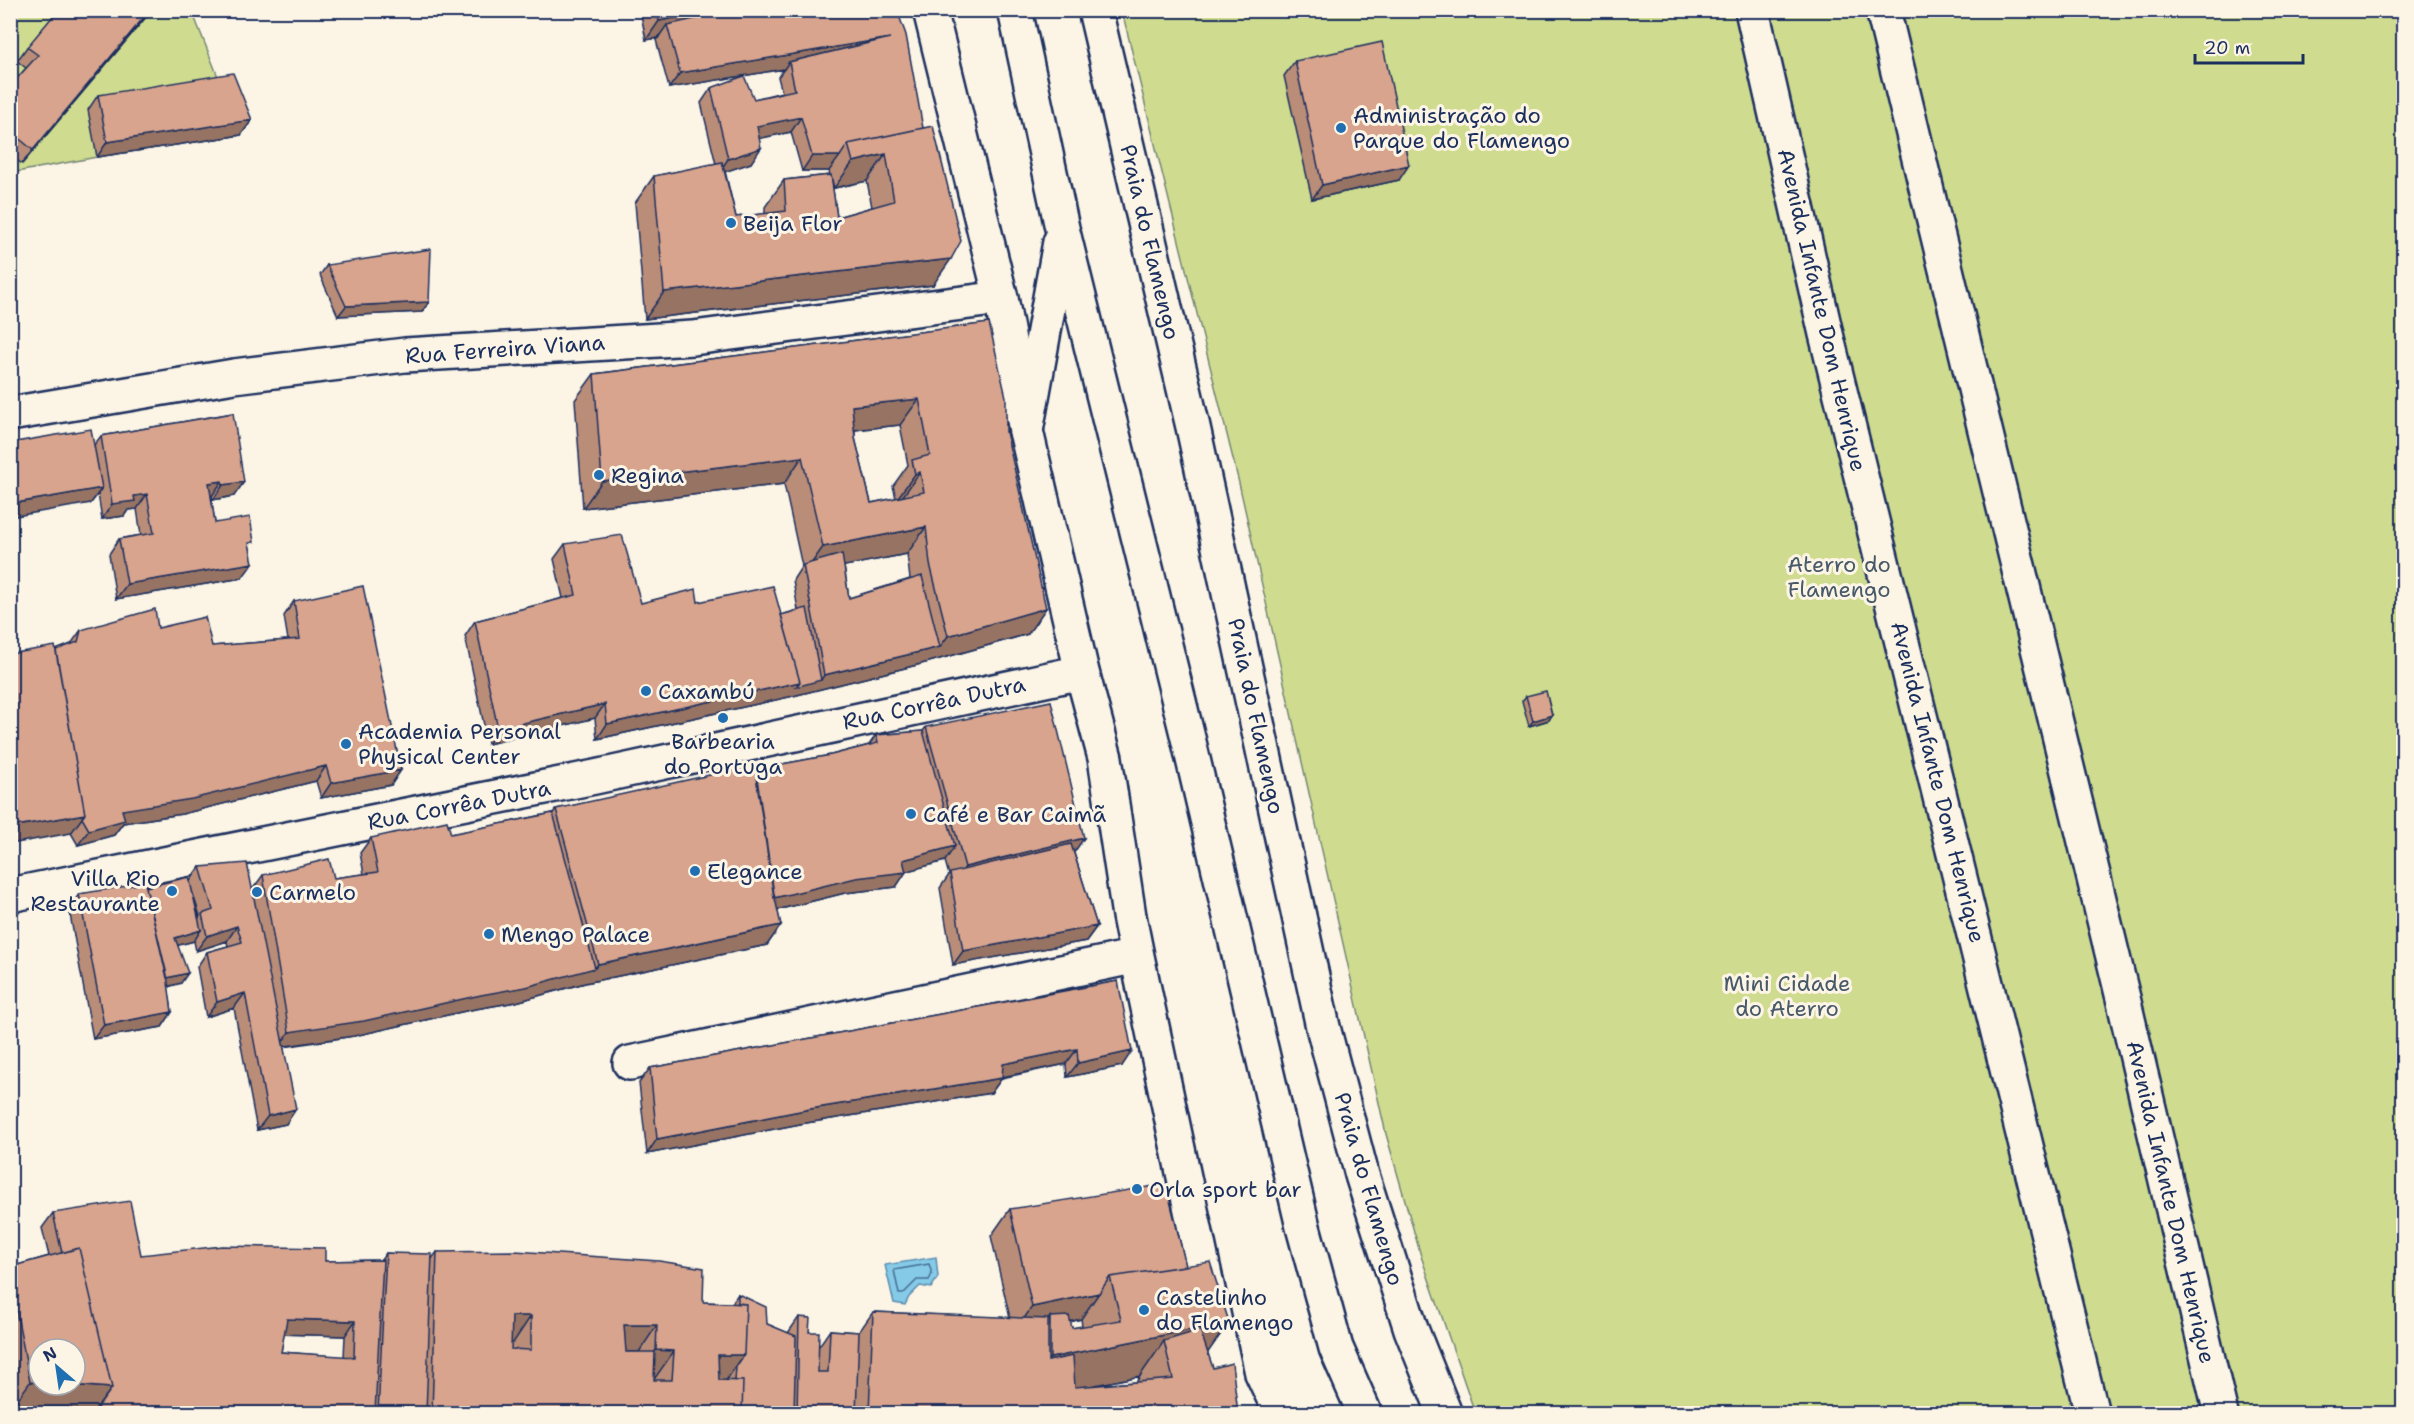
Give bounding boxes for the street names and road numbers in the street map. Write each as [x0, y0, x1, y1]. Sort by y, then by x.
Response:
street label: Praia do Flamengo [1113, 141, 1187, 343]
street label: Avenida Infante Dom Henrique [1771, 146, 1873, 474]
street label: Rua Ferreira Viana [404, 328, 606, 370]
street label: Praia do Flamengo [1221, 615, 1291, 817]
street label: Avenida Infante Dom Henrique [1884, 618, 1992, 946]
street label: Rua Corrêa Dutra [840, 669, 1028, 737]
street label: Rua Corrêa Dutra [365, 773, 553, 837]
street label: Avenida Infante Dom Henrique [2120, 1038, 2222, 1366]
street label: Praia do Flamengo [1328, 1089, 1410, 1289]

